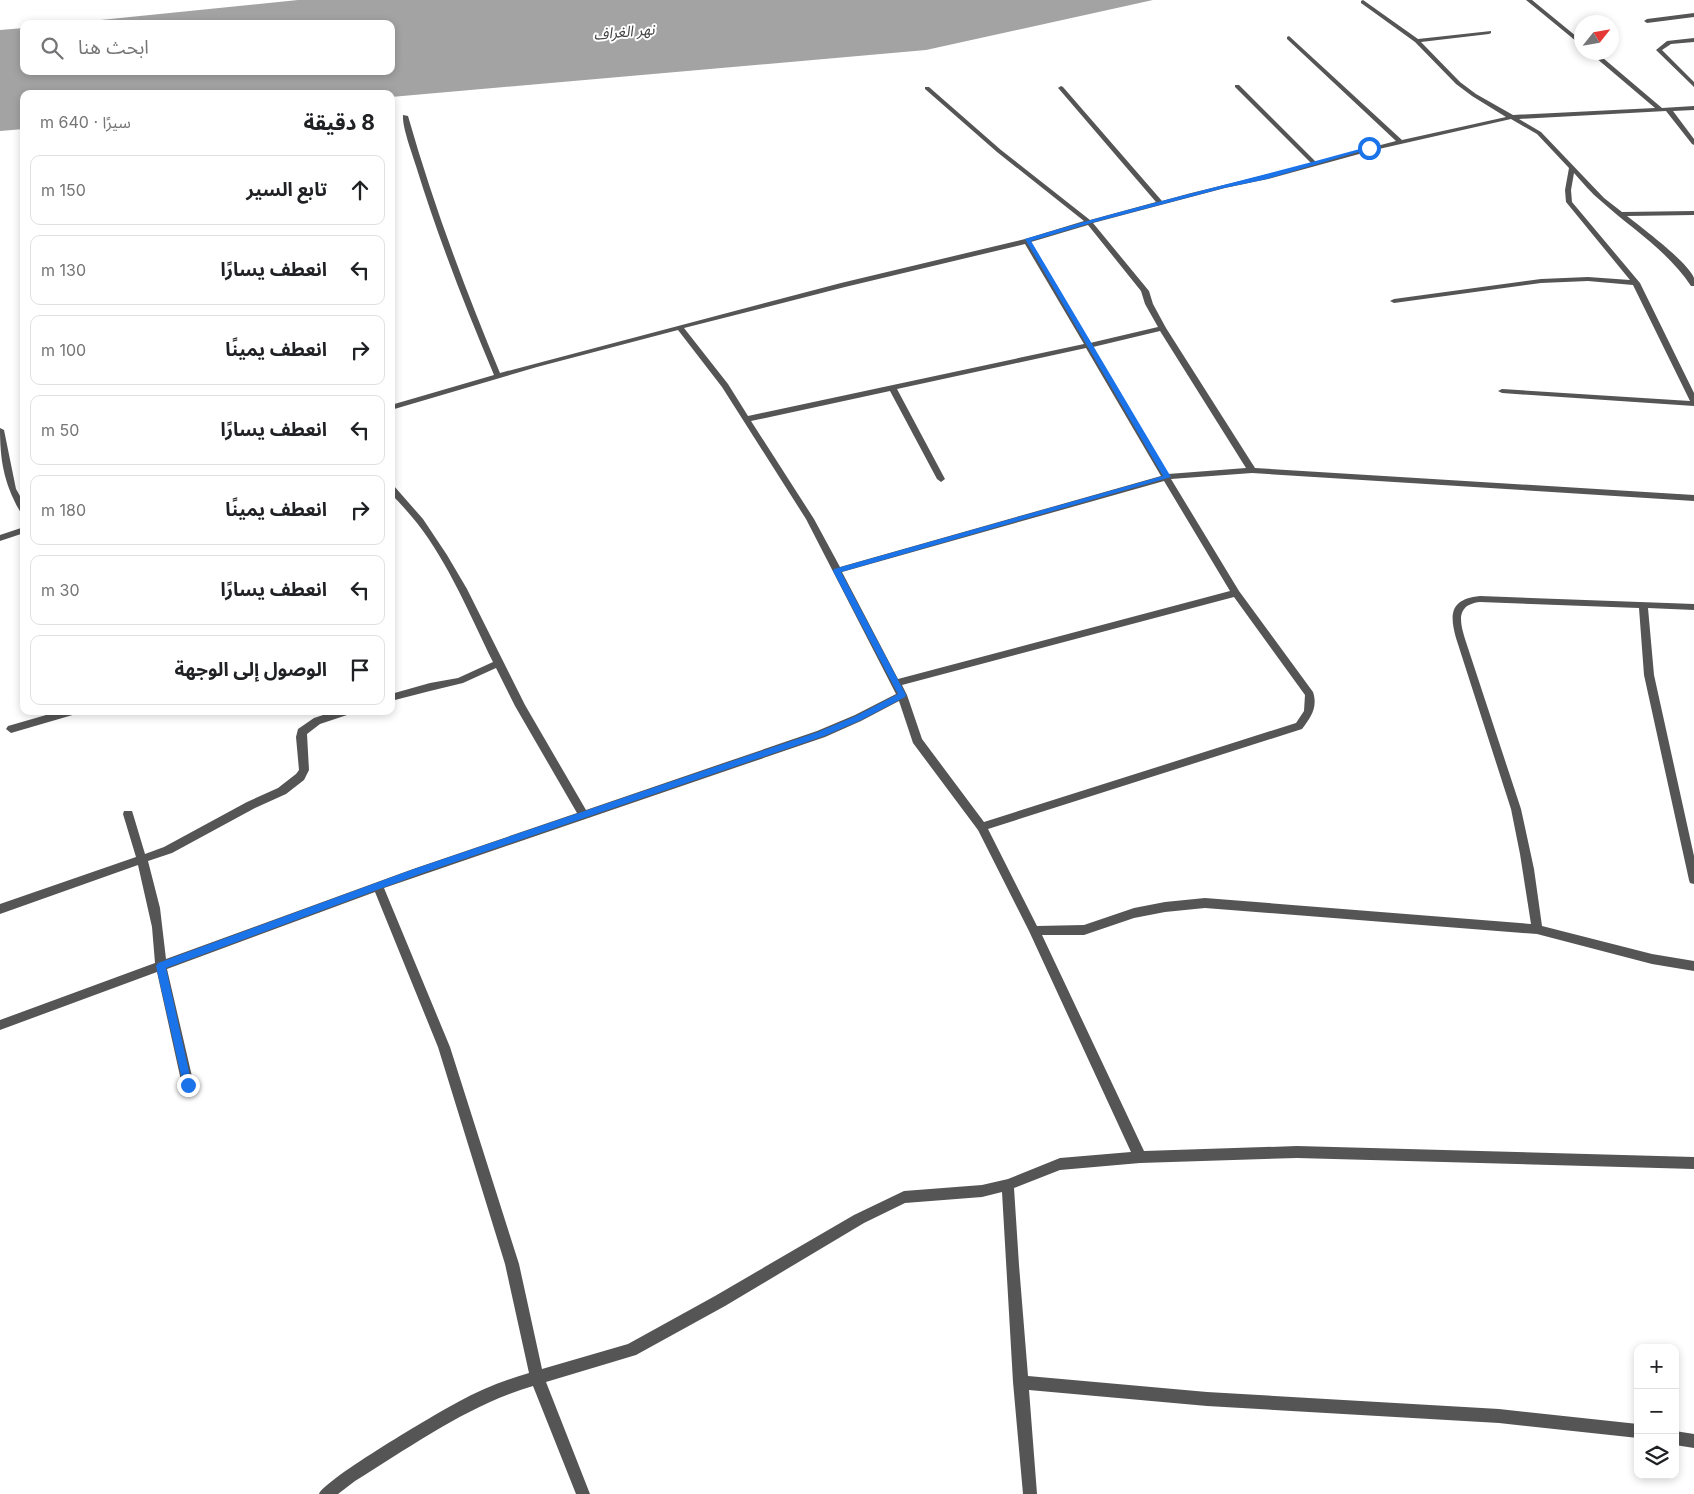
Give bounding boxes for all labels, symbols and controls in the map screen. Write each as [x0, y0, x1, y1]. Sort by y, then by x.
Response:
north arrow [1574, 15, 1619, 60]
water label: نهر الغراف [593, 19, 657, 44]
search box [20, 20, 395, 75]
icon: search [38, 34, 66, 62]
text: ابحث هنا [78, 36, 149, 59]
text: 8 دقيقة [304, 110, 375, 135]
text: سيرًا · 640 m [40, 112, 131, 132]
route start [1358, 137, 1381, 160]
icon: ahead [346, 176, 374, 204]
text: تابع السير [246, 178, 327, 201]
text: 150 m [41, 180, 86, 200]
icon: left [346, 256, 374, 284]
text: انعطف يسارًا [220, 258, 327, 281]
text: 130 m [41, 260, 86, 280]
icon: right [346, 336, 374, 364]
text: انعطف يمينًا [225, 338, 327, 361]
text: 100 m [41, 340, 86, 360]
icon: left [346, 416, 374, 444]
text: انعطف يسارًا [220, 418, 327, 441]
text: 50 m [41, 420, 79, 440]
icon: right [346, 496, 374, 524]
text: انعطف يمينًا [225, 498, 327, 521]
text: 180 m [41, 500, 86, 520]
icon: left [346, 576, 374, 604]
text: انعطف يسارًا [220, 578, 327, 601]
text: 30 m [41, 580, 80, 600]
icon: arrive [346, 656, 374, 684]
text: الوصول إلى الوجهة [175, 658, 327, 681]
route end [177, 1074, 200, 1097]
map controls [1634, 1344, 1679, 1479]
button: + [1634, 1344, 1679, 1389]
button: − [1634, 1389, 1679, 1434]
button: layers [1634, 1434, 1679, 1479]

